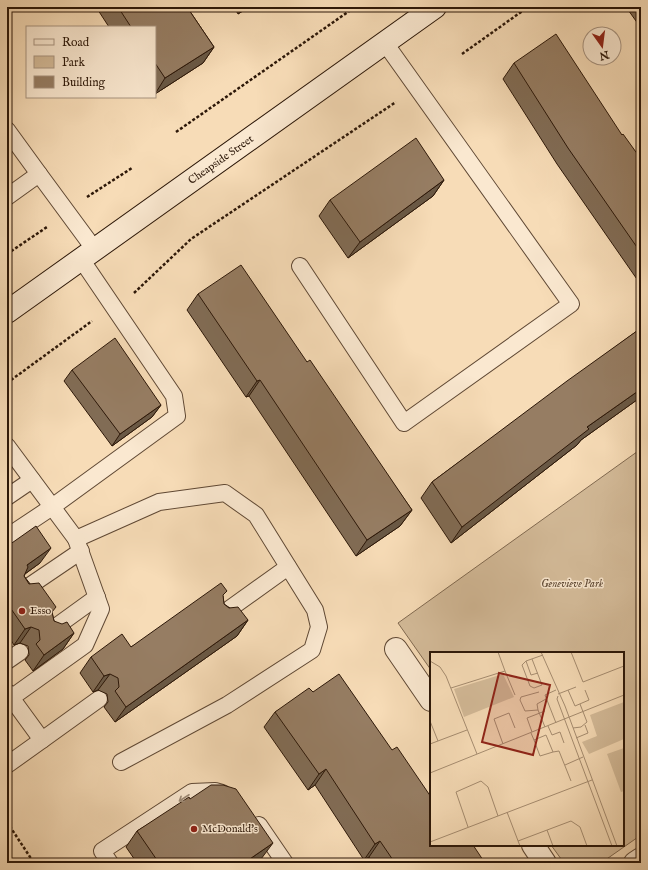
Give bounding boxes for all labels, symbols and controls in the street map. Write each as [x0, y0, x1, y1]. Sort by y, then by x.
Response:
legend [26, 26, 156, 98]
north arrow [582, 26, 622, 66]
text: Road [62, 35, 90, 50]
text: N [597, 47, 611, 63]
text: Park [62, 55, 85, 70]
text: Building [62, 75, 106, 90]
street label: Cheapside Street [186, 132, 257, 188]
park label: Genevieve Park [541, 577, 604, 591]
place label: Esso [30, 604, 51, 618]
marker: Esso [17, 606, 27, 616]
inset map [430, 652, 624, 846]
one-way arrow [179, 794, 190, 802]
place label: McDonald's [202, 822, 258, 836]
marker: McDonald's [189, 824, 199, 834]

